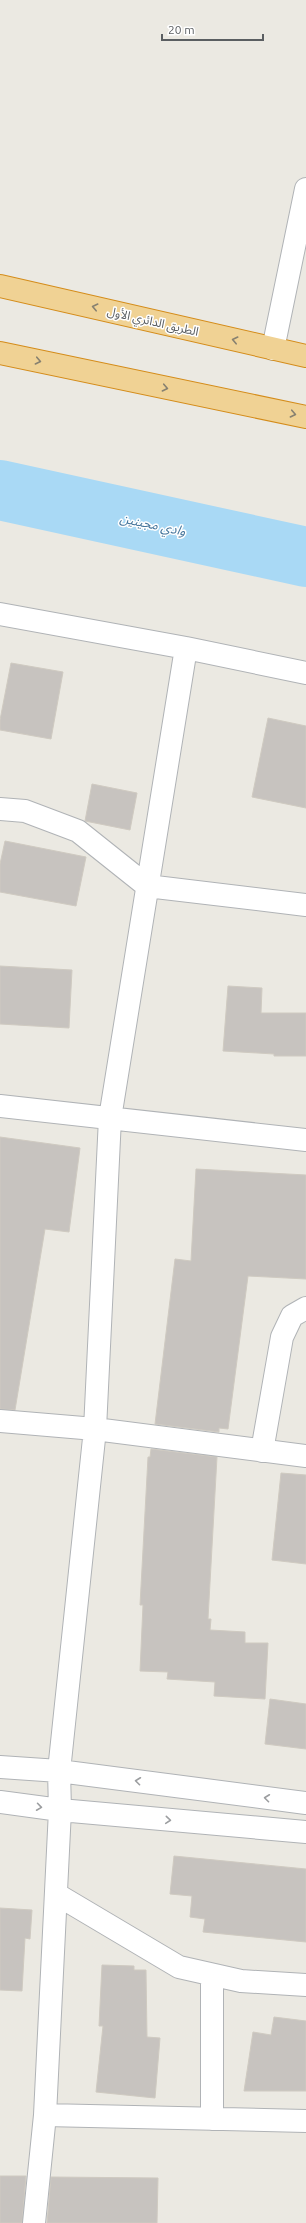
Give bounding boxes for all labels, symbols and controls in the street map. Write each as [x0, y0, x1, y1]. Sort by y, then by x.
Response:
scale bar [162, 16, 263, 42]
text: 20 m [168, 23, 195, 36]
one-way arrow [91, 304, 98, 312]
street label: الطريق الدائري الأول [105, 304, 200, 342]
one-way arrow [232, 336, 239, 345]
one-way arrow [35, 357, 41, 365]
one-way arrow [162, 383, 169, 391]
one-way arrow [290, 410, 296, 418]
water label: وادي مجينين [118, 510, 187, 542]
one-way arrow [135, 1777, 141, 1786]
one-way arrow [264, 1794, 270, 1803]
one-way arrow [36, 1802, 42, 1811]
one-way arrow [165, 1815, 171, 1824]

